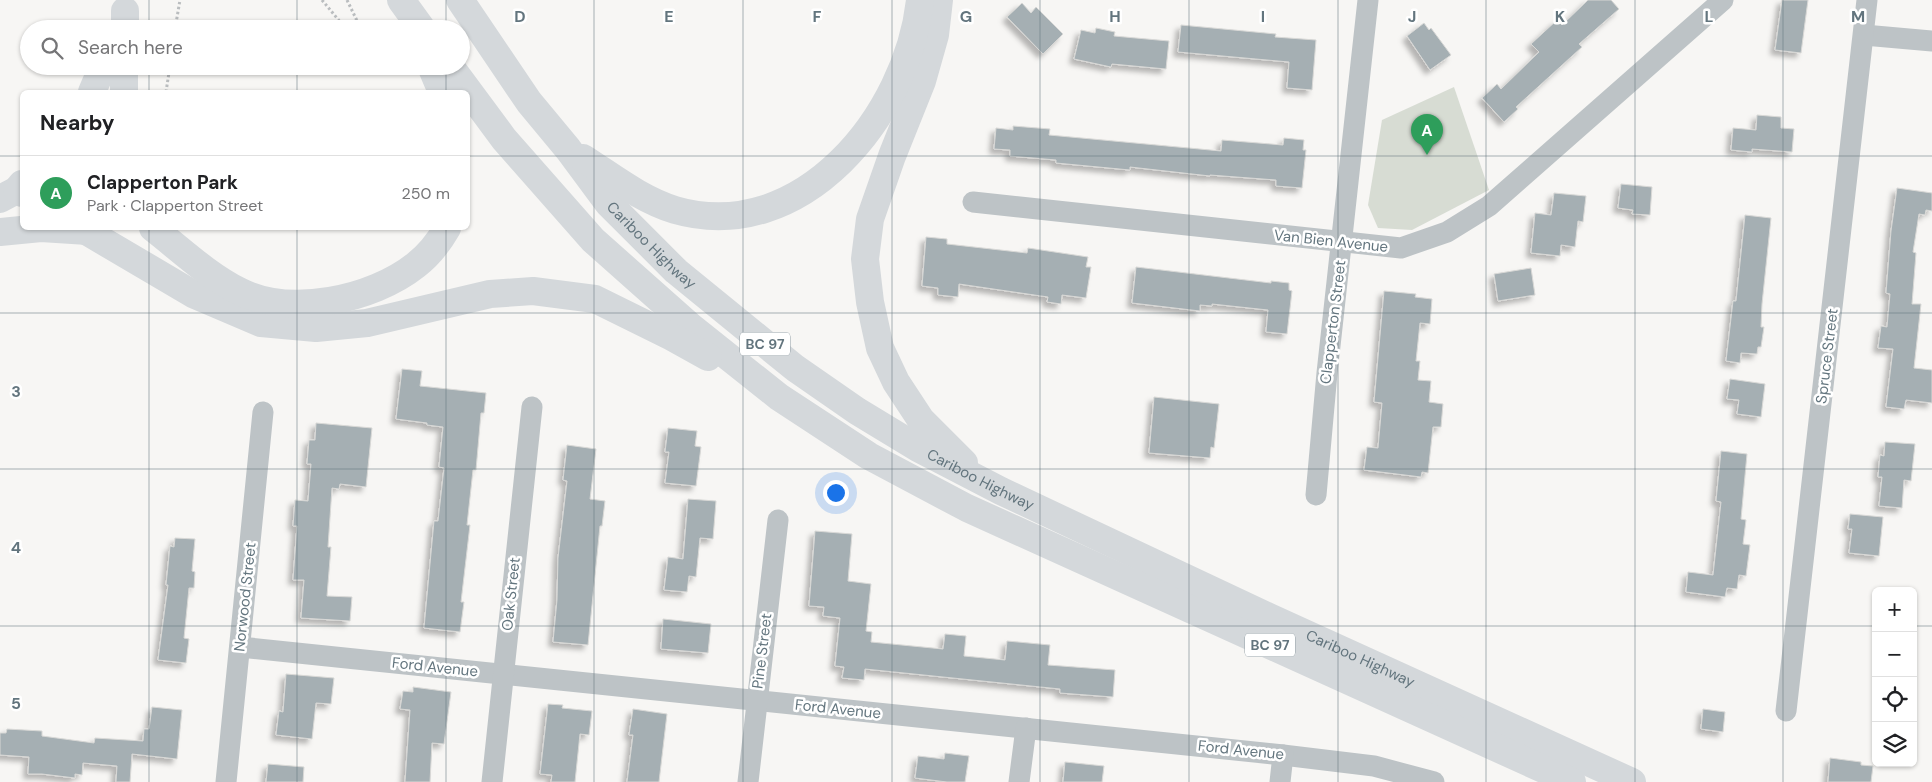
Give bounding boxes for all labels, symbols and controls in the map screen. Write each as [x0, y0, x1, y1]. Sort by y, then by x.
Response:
text: D [514, 6, 526, 27]
text: E [664, 6, 674, 27]
text: F [813, 6, 822, 27]
text: G [960, 6, 972, 27]
text: H [1109, 6, 1121, 27]
text: I [1261, 6, 1265, 27]
text: J [1408, 6, 1416, 27]
text: K [1555, 6, 1566, 27]
text: L [1705, 6, 1714, 27]
text: M [1851, 6, 1865, 27]
search box [20, 20, 470, 75]
icon: search [38, 34, 66, 62]
text: Search here [78, 35, 183, 60]
text: Nearby [40, 109, 114, 137]
pin: A [1411, 114, 1443, 155]
text: Clapperton Park [87, 170, 238, 195]
text: A [50, 183, 62, 204]
text: 250 m [402, 183, 450, 204]
text: Park · Clapperton Street [87, 195, 263, 216]
street label: Cariboo Highway [602, 197, 701, 294]
street label: Van Bien Avenue [1273, 225, 1389, 257]
street label: Clapperton Street [1315, 259, 1351, 385]
street label: Spruce Street [1811, 307, 1843, 405]
road number: BC 97 [740, 332, 790, 356]
text: 3 [11, 381, 21, 402]
street label: Cariboo Highway [923, 444, 1038, 515]
your location [823, 480, 849, 506]
text: 4 [11, 537, 21, 558]
street label: Norwood Street [229, 541, 261, 653]
street label: Oak Street [497, 556, 525, 632]
map controls [1872, 587, 1917, 767]
button: + [1872, 587, 1917, 632]
street label: Pine Street [747, 612, 777, 690]
street label: Cariboo Highway [1303, 625, 1419, 692]
button: − [1872, 632, 1917, 677]
road number: BC 97 [1245, 634, 1295, 656]
street label: Ford Avenue [391, 653, 479, 681]
button: locate [1872, 677, 1917, 722]
text: 5 [11, 693, 21, 714]
street label: Ford Avenue [794, 695, 882, 723]
button: layers [1872, 722, 1917, 767]
street label: Ford Avenue [1197, 736, 1285, 764]

